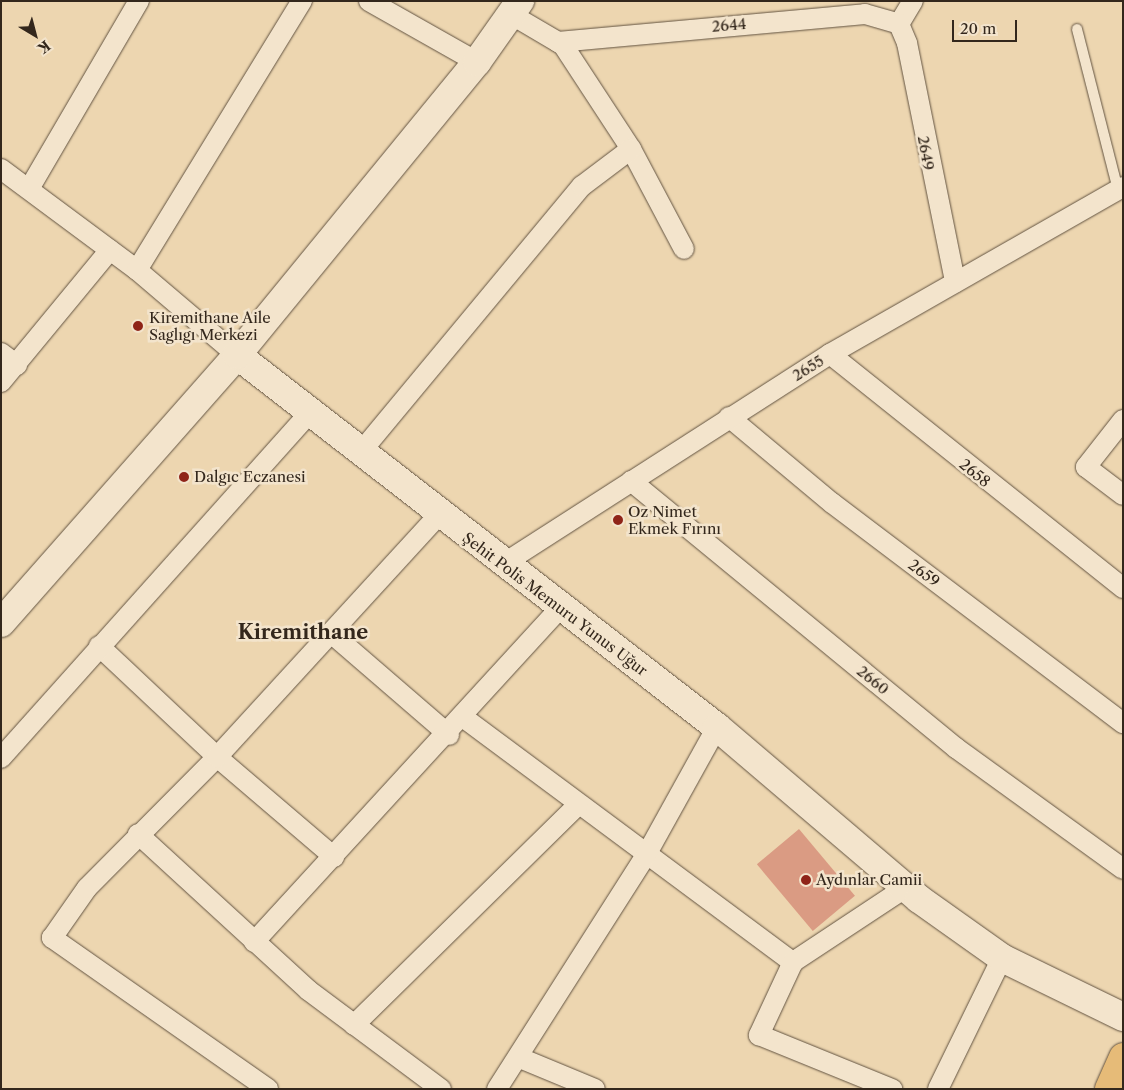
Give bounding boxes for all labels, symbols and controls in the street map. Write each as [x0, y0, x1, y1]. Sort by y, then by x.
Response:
north arrow [10, 10, 60, 60]
scale bar [954, 10, 1019, 42]
street label: 2644 [711, 15, 747, 35]
text: 20 m [960, 19, 996, 38]
text: K [34, 36, 54, 58]
street label: 2649 [914, 134, 938, 172]
place label: Kiremithane Aile Saglıgı Merkezi [149, 308, 271, 343]
marker: Kiremithane Aile Saglıgı Merkezi [131, 319, 145, 333]
street label: 2655 [789, 351, 827, 385]
street label: 2658 [956, 455, 994, 491]
place label: Dalgıc Eczanesi [194, 468, 306, 486]
marker: Dalgıc Eczanesi [178, 471, 190, 483]
place label: Oz Nimet Ekmek Fırını [628, 502, 721, 537]
marker: Oz Nimet Ekmek Fırını [612, 514, 624, 526]
street label: Şehit Polis Memuru Yunus Uğur [459, 528, 651, 680]
street label: 2659 [905, 555, 943, 591]
district label: Kiremithane [238, 620, 368, 644]
street label: 2660 [853, 662, 893, 698]
place label: Aydınlar Camii [816, 871, 922, 889]
marker: Aydınlar Camii [800, 874, 812, 886]

